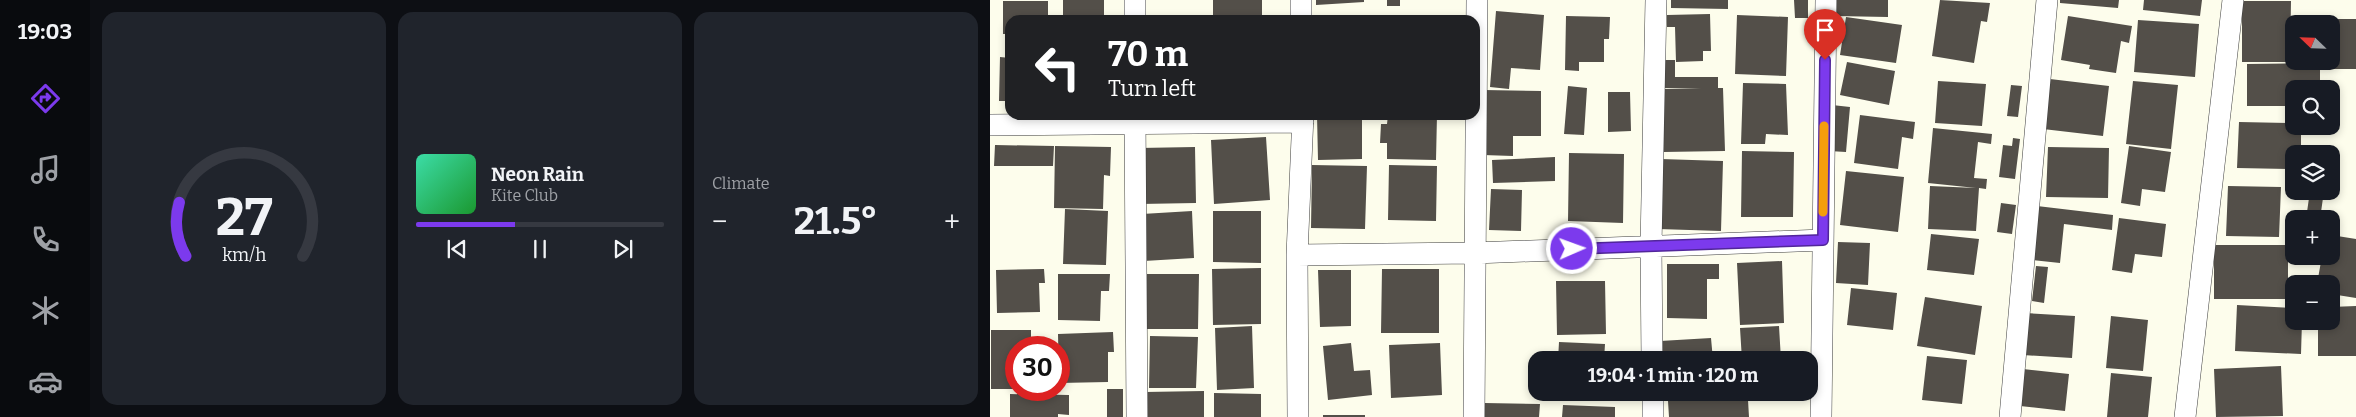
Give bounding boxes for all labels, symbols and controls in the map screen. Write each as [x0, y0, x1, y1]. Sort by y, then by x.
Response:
pin [1804, 9, 1846, 60]
north arrow [2285, 15, 2340, 70]
map controls [2285, 15, 2340, 330]
icon: arrive [1811, 16, 1839, 44]
text: 19:03 [18, 18, 72, 45]
text: 70 m [1108, 33, 1188, 75]
icon: left [1025, 35, 1090, 100]
text: Turn left [1108, 75, 1196, 102]
button: search [2285, 80, 2340, 135]
icon: directions [28, 81, 63, 116]
button: layers [2285, 145, 2340, 200]
icon: music [28, 152, 63, 187]
text: Neon Rain [491, 163, 584, 186]
text: Climate [712, 174, 770, 193]
text: 27 [216, 186, 273, 249]
text: Kite Club [491, 186, 558, 205]
text: 21.5° [794, 198, 878, 244]
text: − [712, 205, 727, 238]
text: + [944, 205, 960, 238]
button: + [2285, 210, 2340, 265]
icon: phone [28, 222, 63, 257]
position arrow [1545, 222, 1597, 274]
icon: previous [443, 235, 471, 263]
icon: pause [526, 235, 554, 263]
icon: next [609, 235, 637, 263]
text: km/h [222, 244, 266, 266]
button: − [2285, 275, 2340, 330]
icon: climate [28, 293, 63, 328]
speed limit sign: 30 [1005, 336, 1070, 401]
icon: car [28, 364, 63, 399]
text: 19:04 · 1 min · 120 m [1588, 364, 1758, 387]

